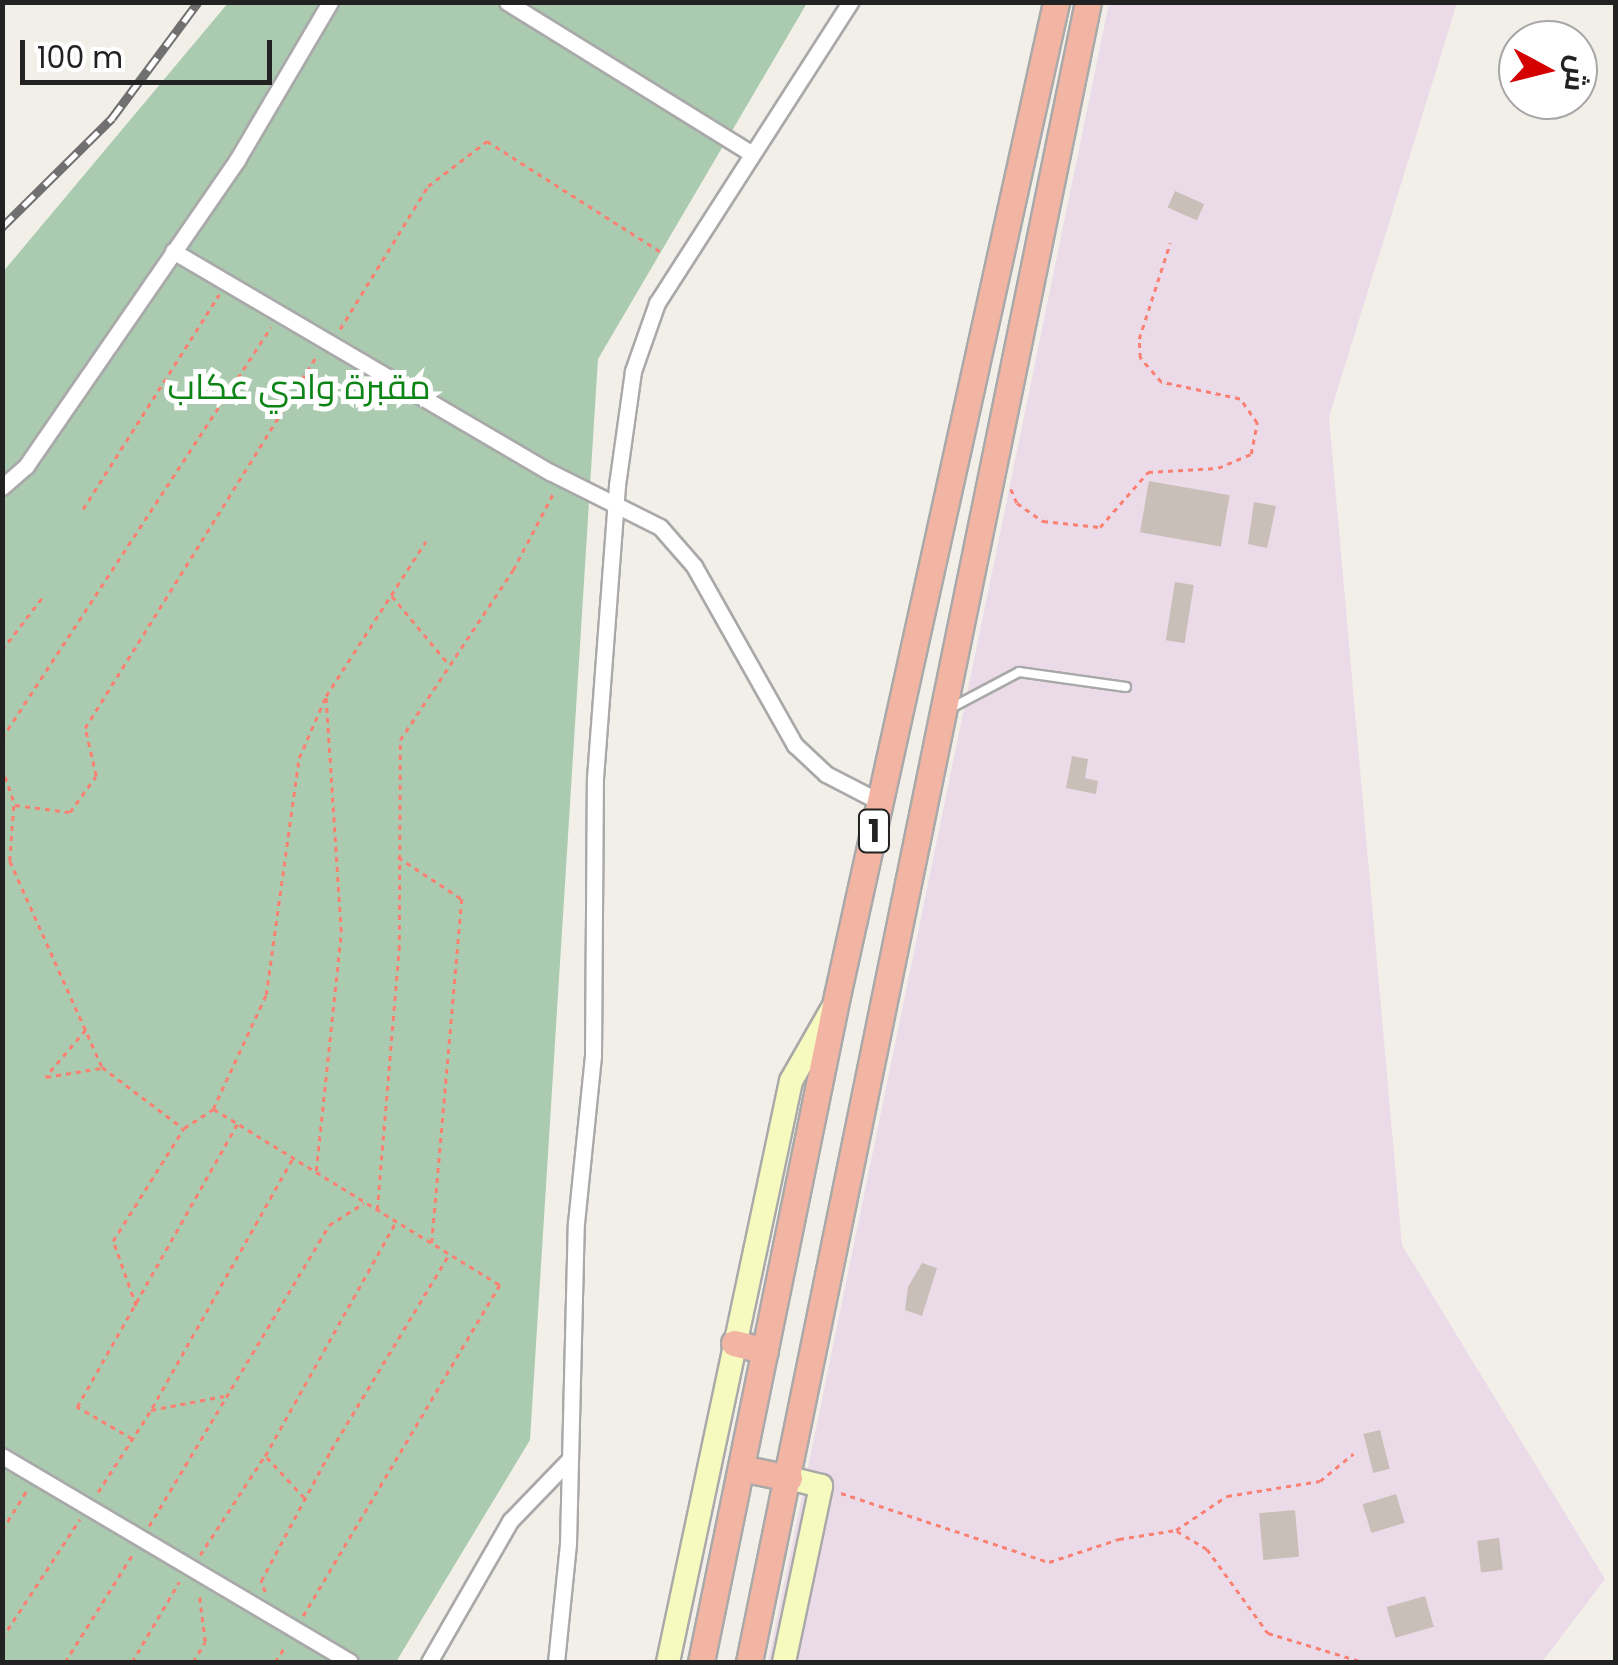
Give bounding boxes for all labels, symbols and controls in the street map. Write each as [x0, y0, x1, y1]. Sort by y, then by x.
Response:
scale bar [25, 20, 278, 82]
north arrow [1498, 20, 1598, 120]
text: 100 m [37, 36, 123, 79]
text: ش [1555, 53, 1598, 94]
park label: مقبرة وادي عكاب [167, 366, 431, 408]
road number: 1 [856, 804, 892, 858]

